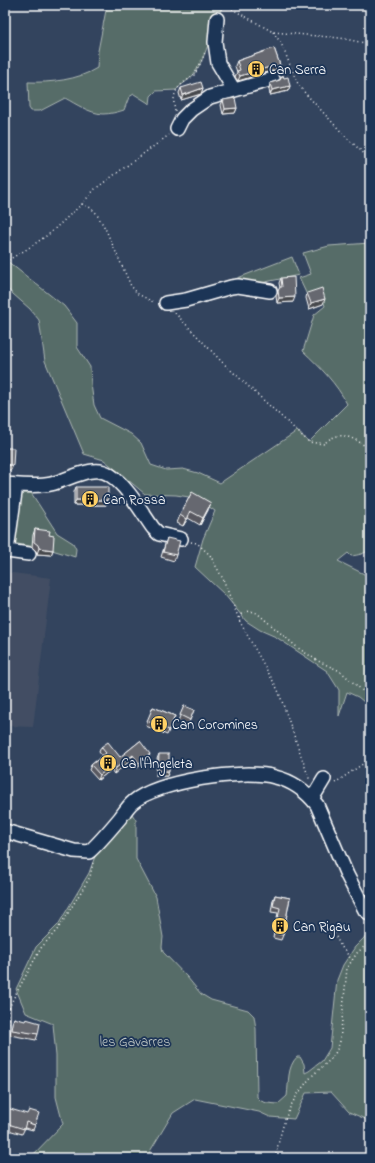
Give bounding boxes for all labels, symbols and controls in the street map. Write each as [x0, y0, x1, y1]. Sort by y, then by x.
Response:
building icon: Can Serra [246, 59, 266, 79]
place label: Can Serra [269, 60, 326, 81]
building icon: Can Rossa [80, 489, 100, 509]
place label: Can Rossa [103, 490, 165, 511]
building icon: Can Coromines [149, 714, 169, 734]
place label: Can Coromines [172, 715, 258, 736]
building icon: Ca l'Angeleta [98, 753, 118, 773]
place label: Ca l'Angeleta [121, 754, 193, 776]
building icon: Can Rigau [270, 916, 290, 936]
place label: Can Rigau [293, 917, 351, 939]
park label: les Gavarres [100, 1032, 170, 1053]

